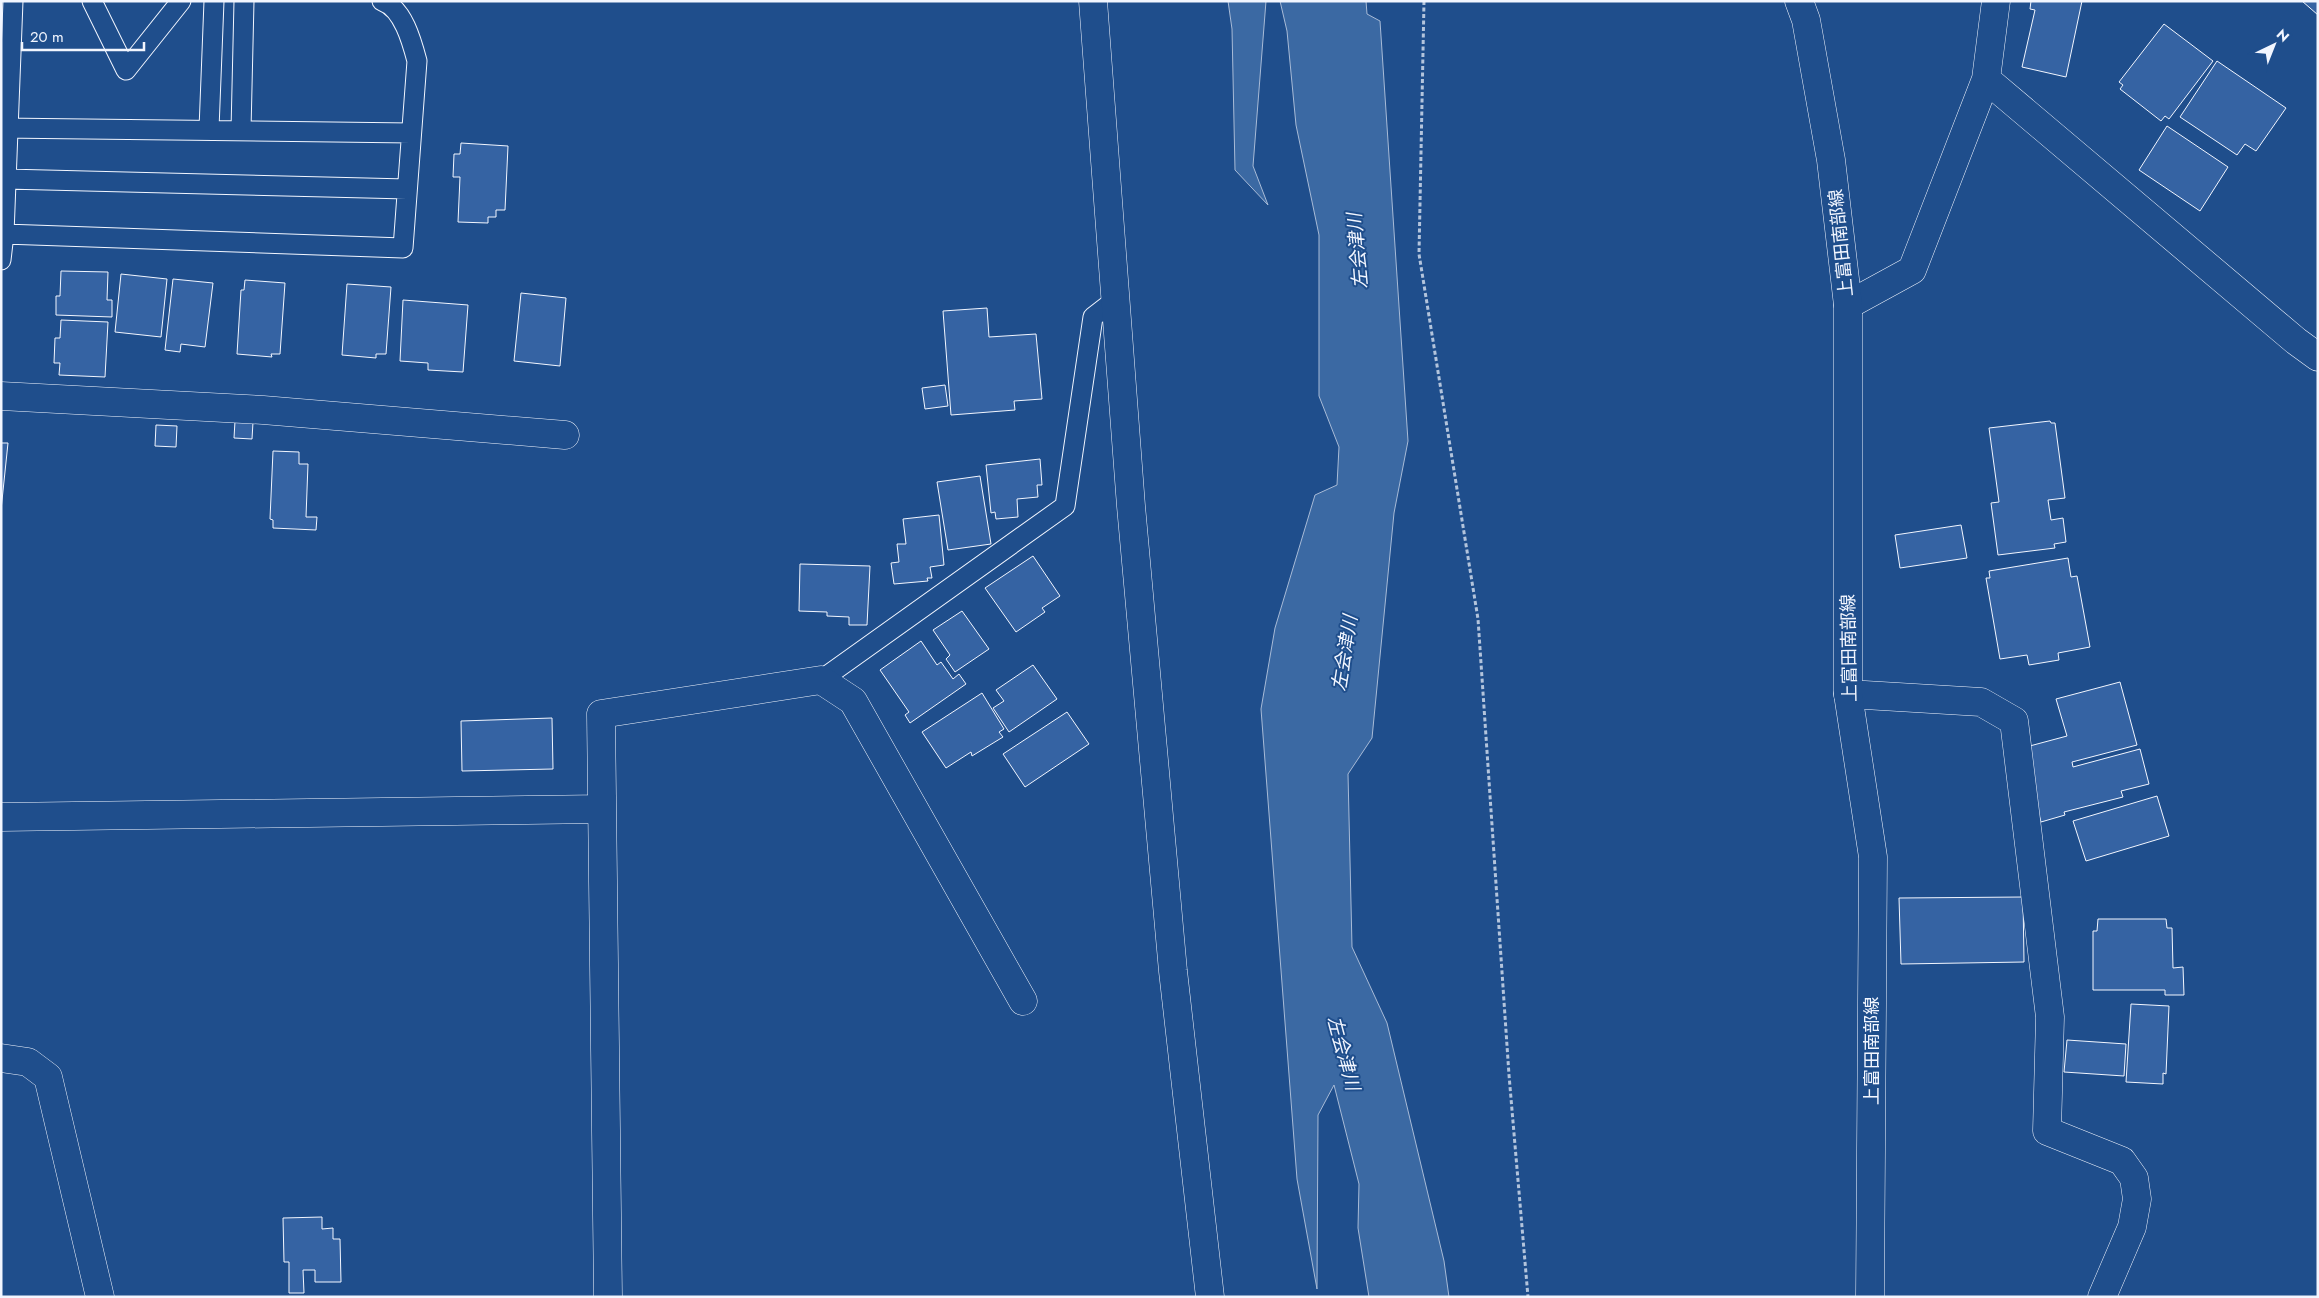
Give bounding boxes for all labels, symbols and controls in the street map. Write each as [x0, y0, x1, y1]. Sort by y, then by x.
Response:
scale bar [22, 20, 145, 52]
north arrow [2249, 20, 2299, 70]
text: N [2272, 24, 2294, 47]
text: 20 m [30, 26, 64, 48]
street label: 上富田南部線 [1822, 188, 1860, 298]
water label: 左会津川 [1341, 210, 1374, 290]
street label: 上富田南部線 [1835, 594, 1863, 702]
water label: 左会津川 [1325, 611, 1364, 693]
street label: 上富田南部線 [1859, 997, 1885, 1105]
water label: 左会津川 [1321, 1013, 1367, 1095]

